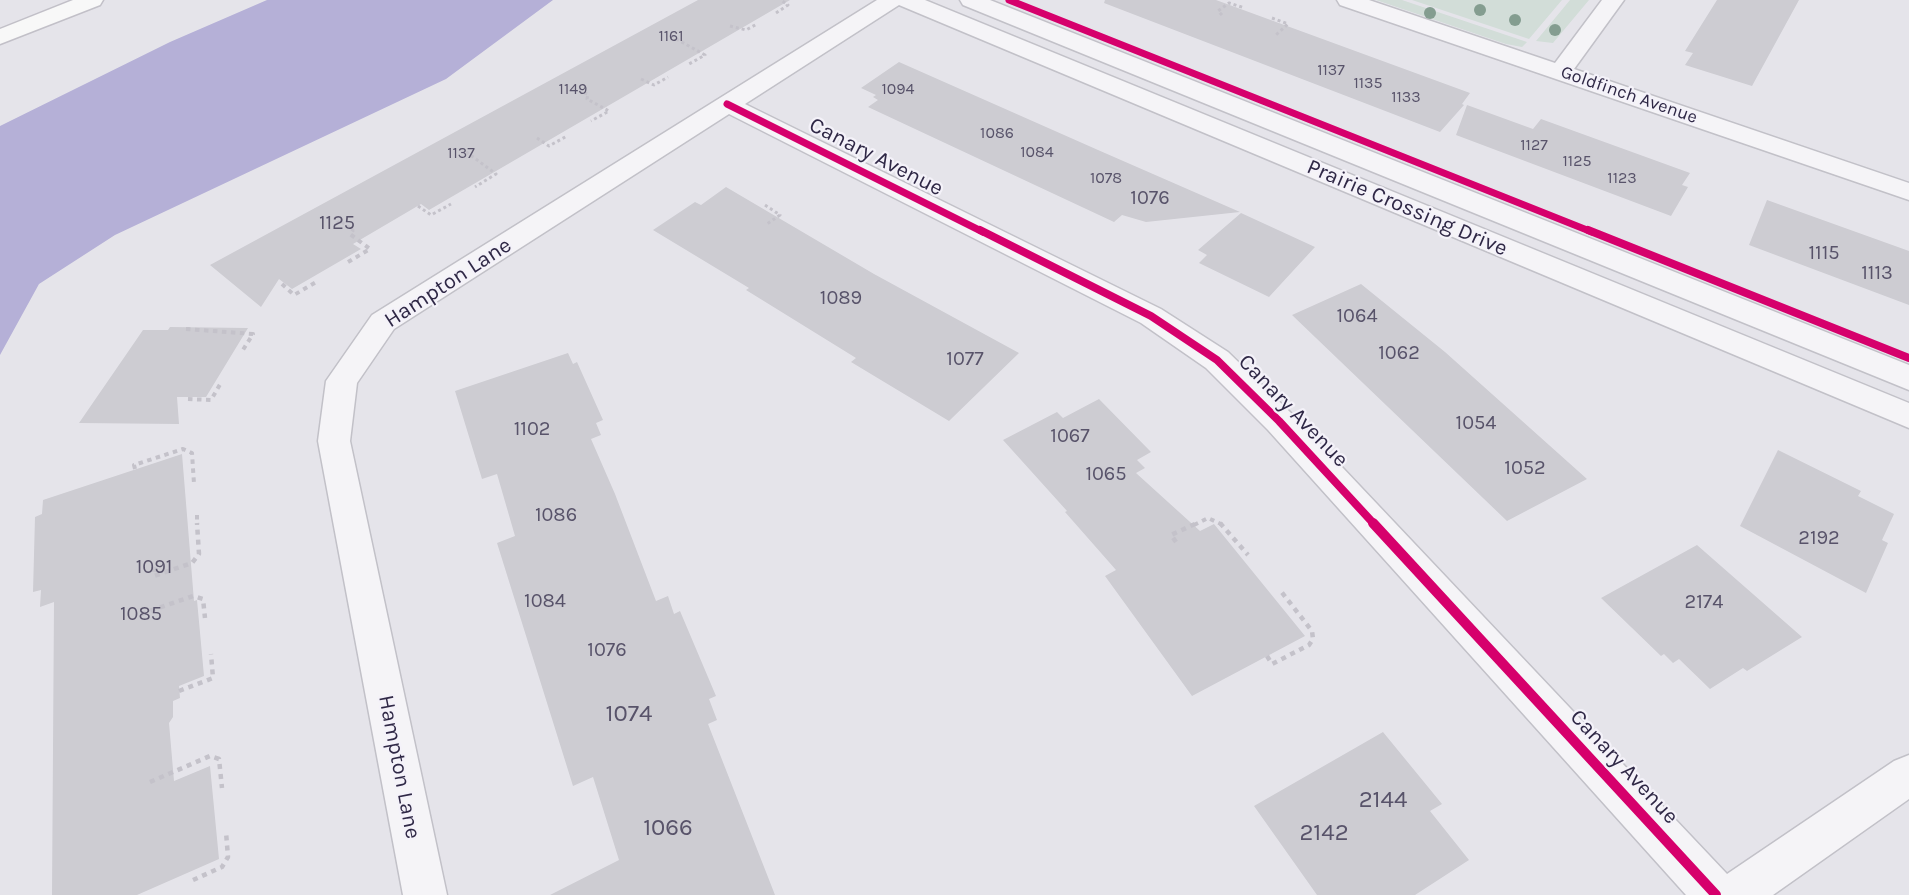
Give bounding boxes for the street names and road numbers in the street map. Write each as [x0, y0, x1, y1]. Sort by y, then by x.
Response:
street label: Goldfinch Avenue [1558, 61, 1700, 129]
street label: Canary Avenue [805, 112, 947, 202]
street label: Prairie Crossing Drive [1303, 154, 1511, 262]
street label: Hampton Lane [380, 232, 516, 334]
street label: Canary Avenue [1233, 349, 1353, 473]
street label: Hampton Lane [372, 693, 426, 841]
street label: Canary Avenue [1564, 704, 1684, 830]

